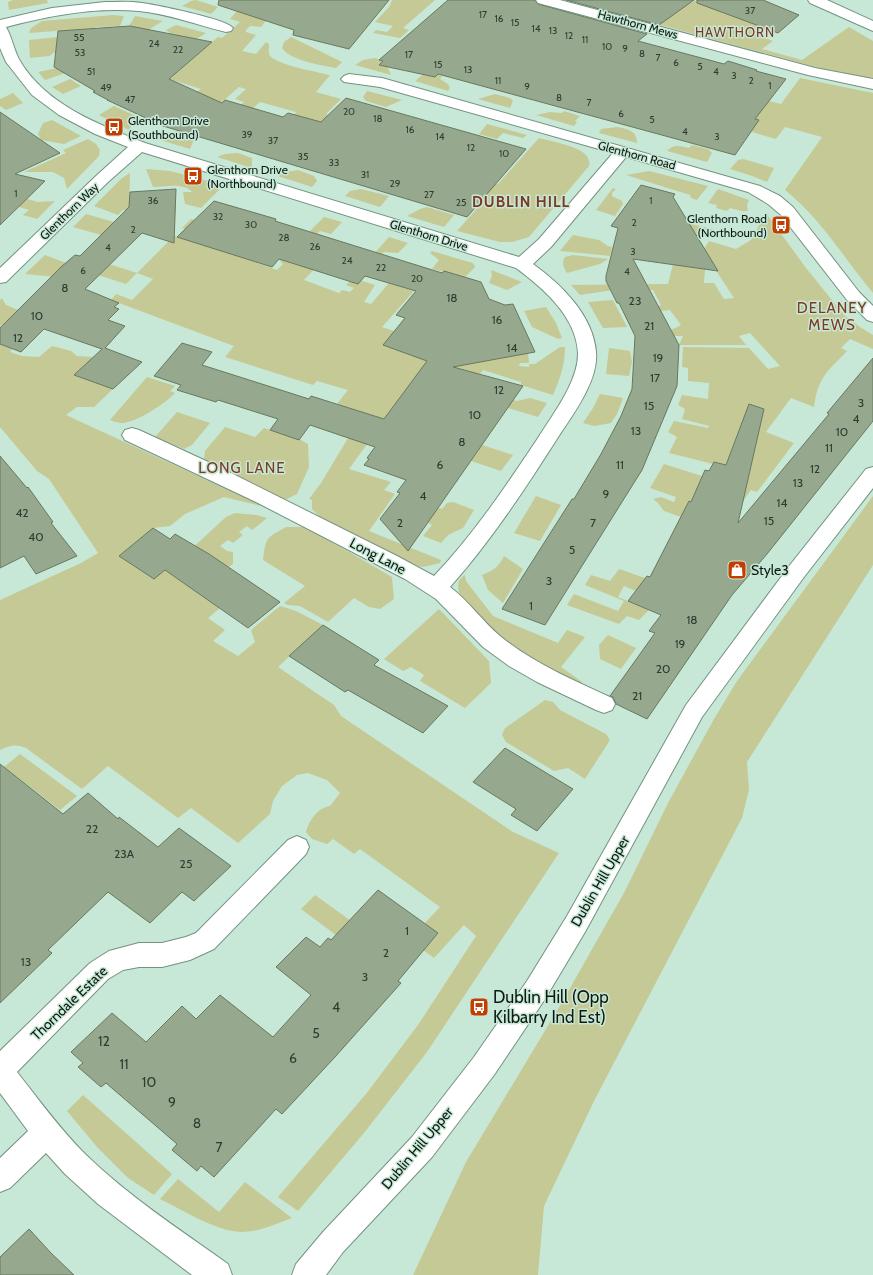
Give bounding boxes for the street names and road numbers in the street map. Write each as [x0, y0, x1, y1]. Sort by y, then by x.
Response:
street label: Hawthorn Mews [596, 6, 680, 42]
street label: Glenthorn Road [596, 137, 678, 173]
street label: Glenthorn Way [36, 179, 102, 243]
street label: Glenthorn Drive [388, 216, 470, 254]
street label: Long Lane [347, 534, 409, 578]
street label: Dublin Hill Upper [567, 832, 634, 930]
street label: Thorndale Estate [27, 962, 111, 1044]
street label: Dublin Hill Upper [377, 1103, 457, 1193]

